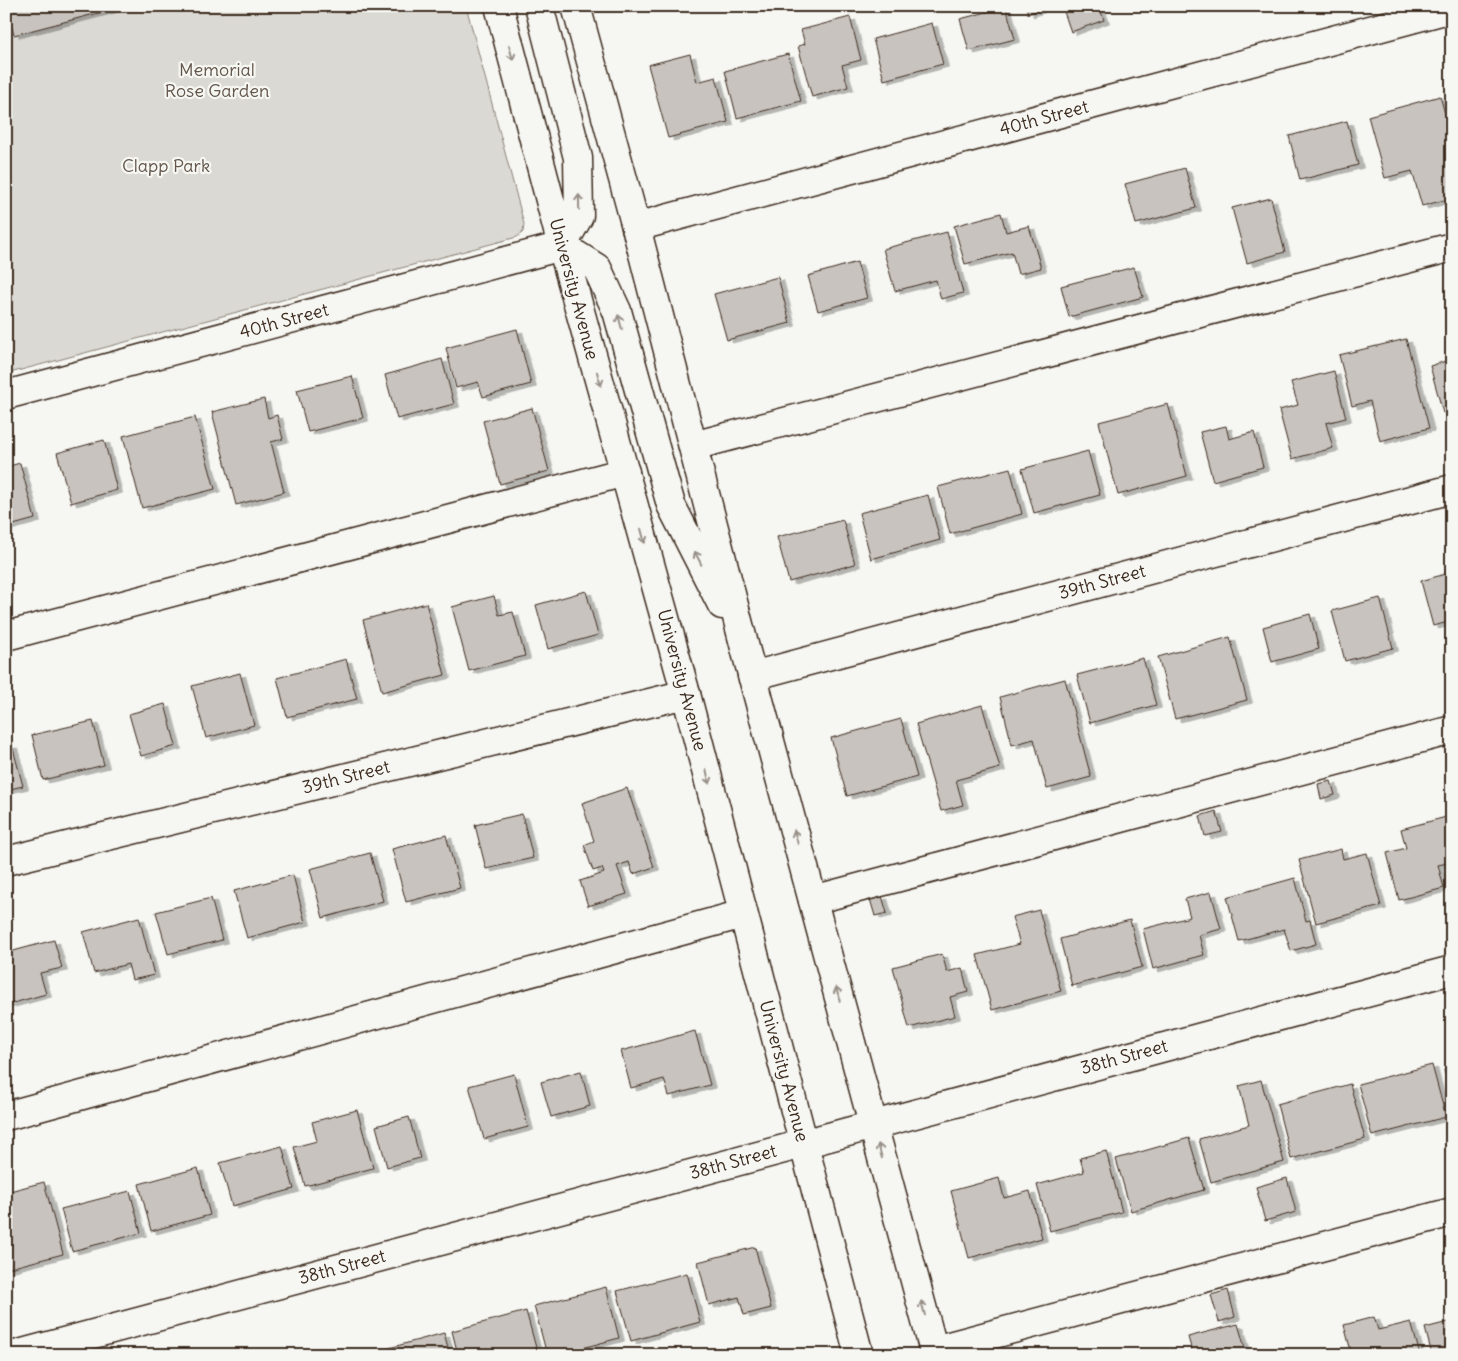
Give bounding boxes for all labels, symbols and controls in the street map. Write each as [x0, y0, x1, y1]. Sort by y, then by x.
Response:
one-way arrow [507, 45, 516, 61]
park label: Memorial Rose Garden [165, 58, 269, 102]
street label: 40th Street [997, 95, 1091, 140]
park label: Clapp Park [122, 154, 210, 177]
one-way arrow [574, 194, 584, 210]
street label: University Avenue [545, 216, 604, 362]
street label: 40th Street [237, 298, 331, 343]
one-way arrow [615, 314, 625, 330]
one-way arrow [595, 371, 605, 387]
one-way arrow [638, 527, 648, 543]
one-way arrow [693, 551, 703, 566]
street label: 39th Street [1056, 559, 1148, 604]
street label: University Avenue [653, 607, 712, 753]
street label: 39th Street [300, 755, 392, 798]
one-way arrow [704, 769, 713, 785]
one-way arrow [790, 829, 800, 845]
one-way arrow [833, 986, 842, 1002]
street label: University Avenue [755, 998, 814, 1144]
street label: 38th Street [1078, 1034, 1170, 1079]
street label: 38th Street [687, 1139, 779, 1184]
one-way arrow [875, 1143, 884, 1159]
street label: 38th Street [296, 1244, 388, 1289]
one-way arrow [917, 1300, 927, 1316]

